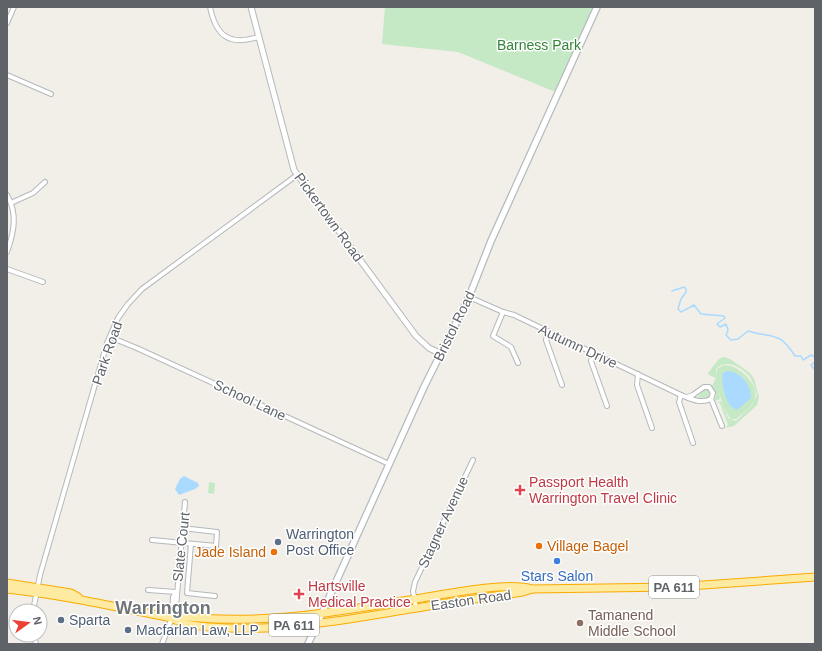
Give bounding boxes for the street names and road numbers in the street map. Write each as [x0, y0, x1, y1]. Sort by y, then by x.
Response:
street label: Pickertown Road [291, 169, 367, 265]
street label: Bristol Road [430, 288, 478, 364]
street label: Park Road [89, 319, 125, 387]
street label: Autumn Drive [536, 321, 620, 371]
street label: School Lane [211, 376, 289, 424]
street label: Stagner Avenue [415, 473, 471, 570]
street label: Slate Court [169, 511, 193, 583]
road number: PA 611 [649, 576, 699, 598]
street label: Easton Road [430, 586, 512, 614]
road number: PA 611 [269, 614, 319, 636]

